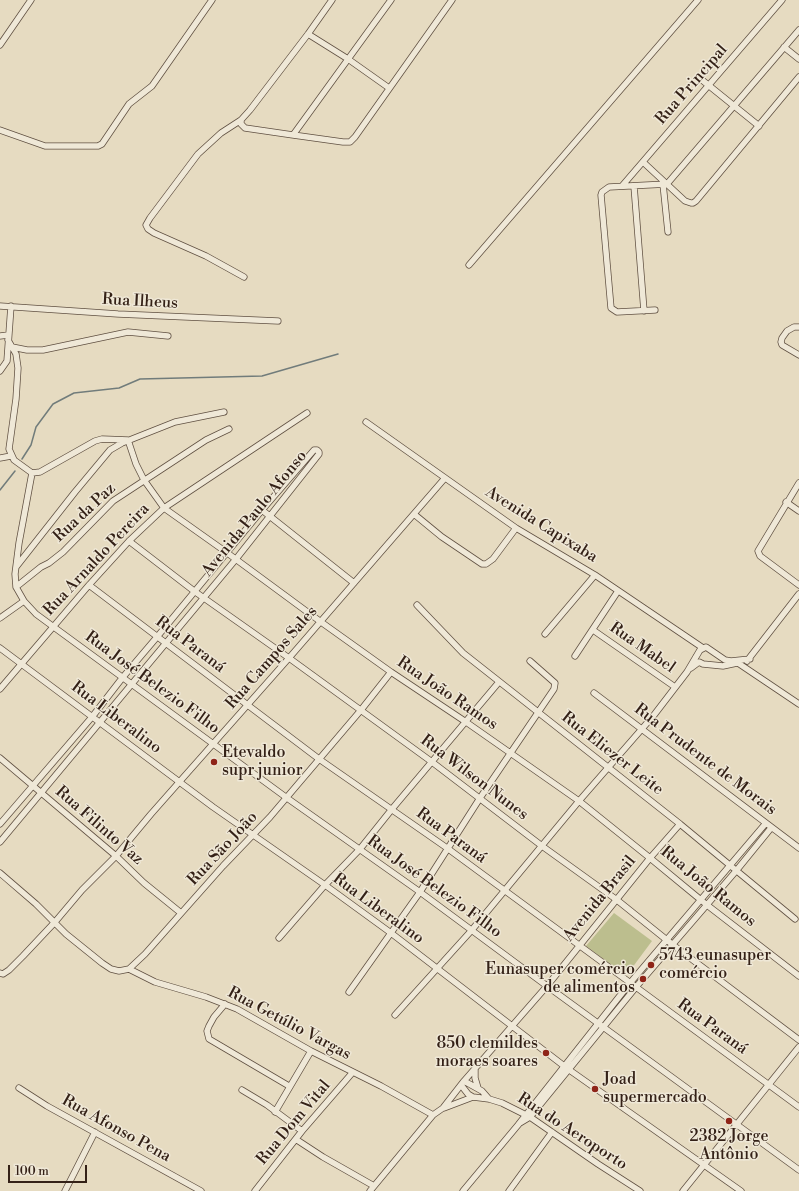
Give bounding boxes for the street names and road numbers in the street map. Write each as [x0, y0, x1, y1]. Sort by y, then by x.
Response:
street label: Rua Principal [652, 41, 732, 129]
street label: Rua Ilheus [101, 290, 179, 314]
street label: Avenida Paulo Afonso [198, 447, 312, 581]
street label: Rua da Paz [50, 479, 120, 547]
street label: Avenida Capixaba [481, 483, 601, 567]
street label: Rua Arnaldo Pereira [40, 500, 154, 620]
street label: Rua Campos Sales [222, 603, 322, 713]
street label: Rua Paraná [151, 613, 229, 677]
street label: Rua Mabel [605, 618, 679, 678]
street label: Rua José Belezio Filho [81, 628, 223, 738]
street label: Rua João Ramos [393, 653, 501, 735]
street label: Rua Liberalino [67, 678, 165, 758]
street label: Rua Prudente de Morais [630, 700, 780, 820]
street label: Rua Eliezer Leite [557, 708, 667, 800]
street label: Rua Wilson Nunes [416, 731, 532, 825]
street label: Rua Filinto Vaz [51, 783, 147, 869]
street label: Rua Paraná [412, 804, 490, 868]
street label: Rua São João [184, 808, 262, 890]
street label: Rua José Belezio Filho [363, 832, 505, 942]
street label: Rua João Ramos [656, 843, 760, 931]
street label: Avenida Brasil [560, 852, 640, 946]
street label: Rua Liberalino [329, 869, 427, 949]
street label: Rua Getúlio Vargas [224, 983, 354, 1065]
street label: Rua Paraná [673, 995, 751, 1059]
street label: Rua Dom Vital [253, 1077, 335, 1169]
street label: Rua do Aeroporto [513, 1089, 631, 1175]
street label: Rua Afonso Pena [58, 1091, 174, 1167]

